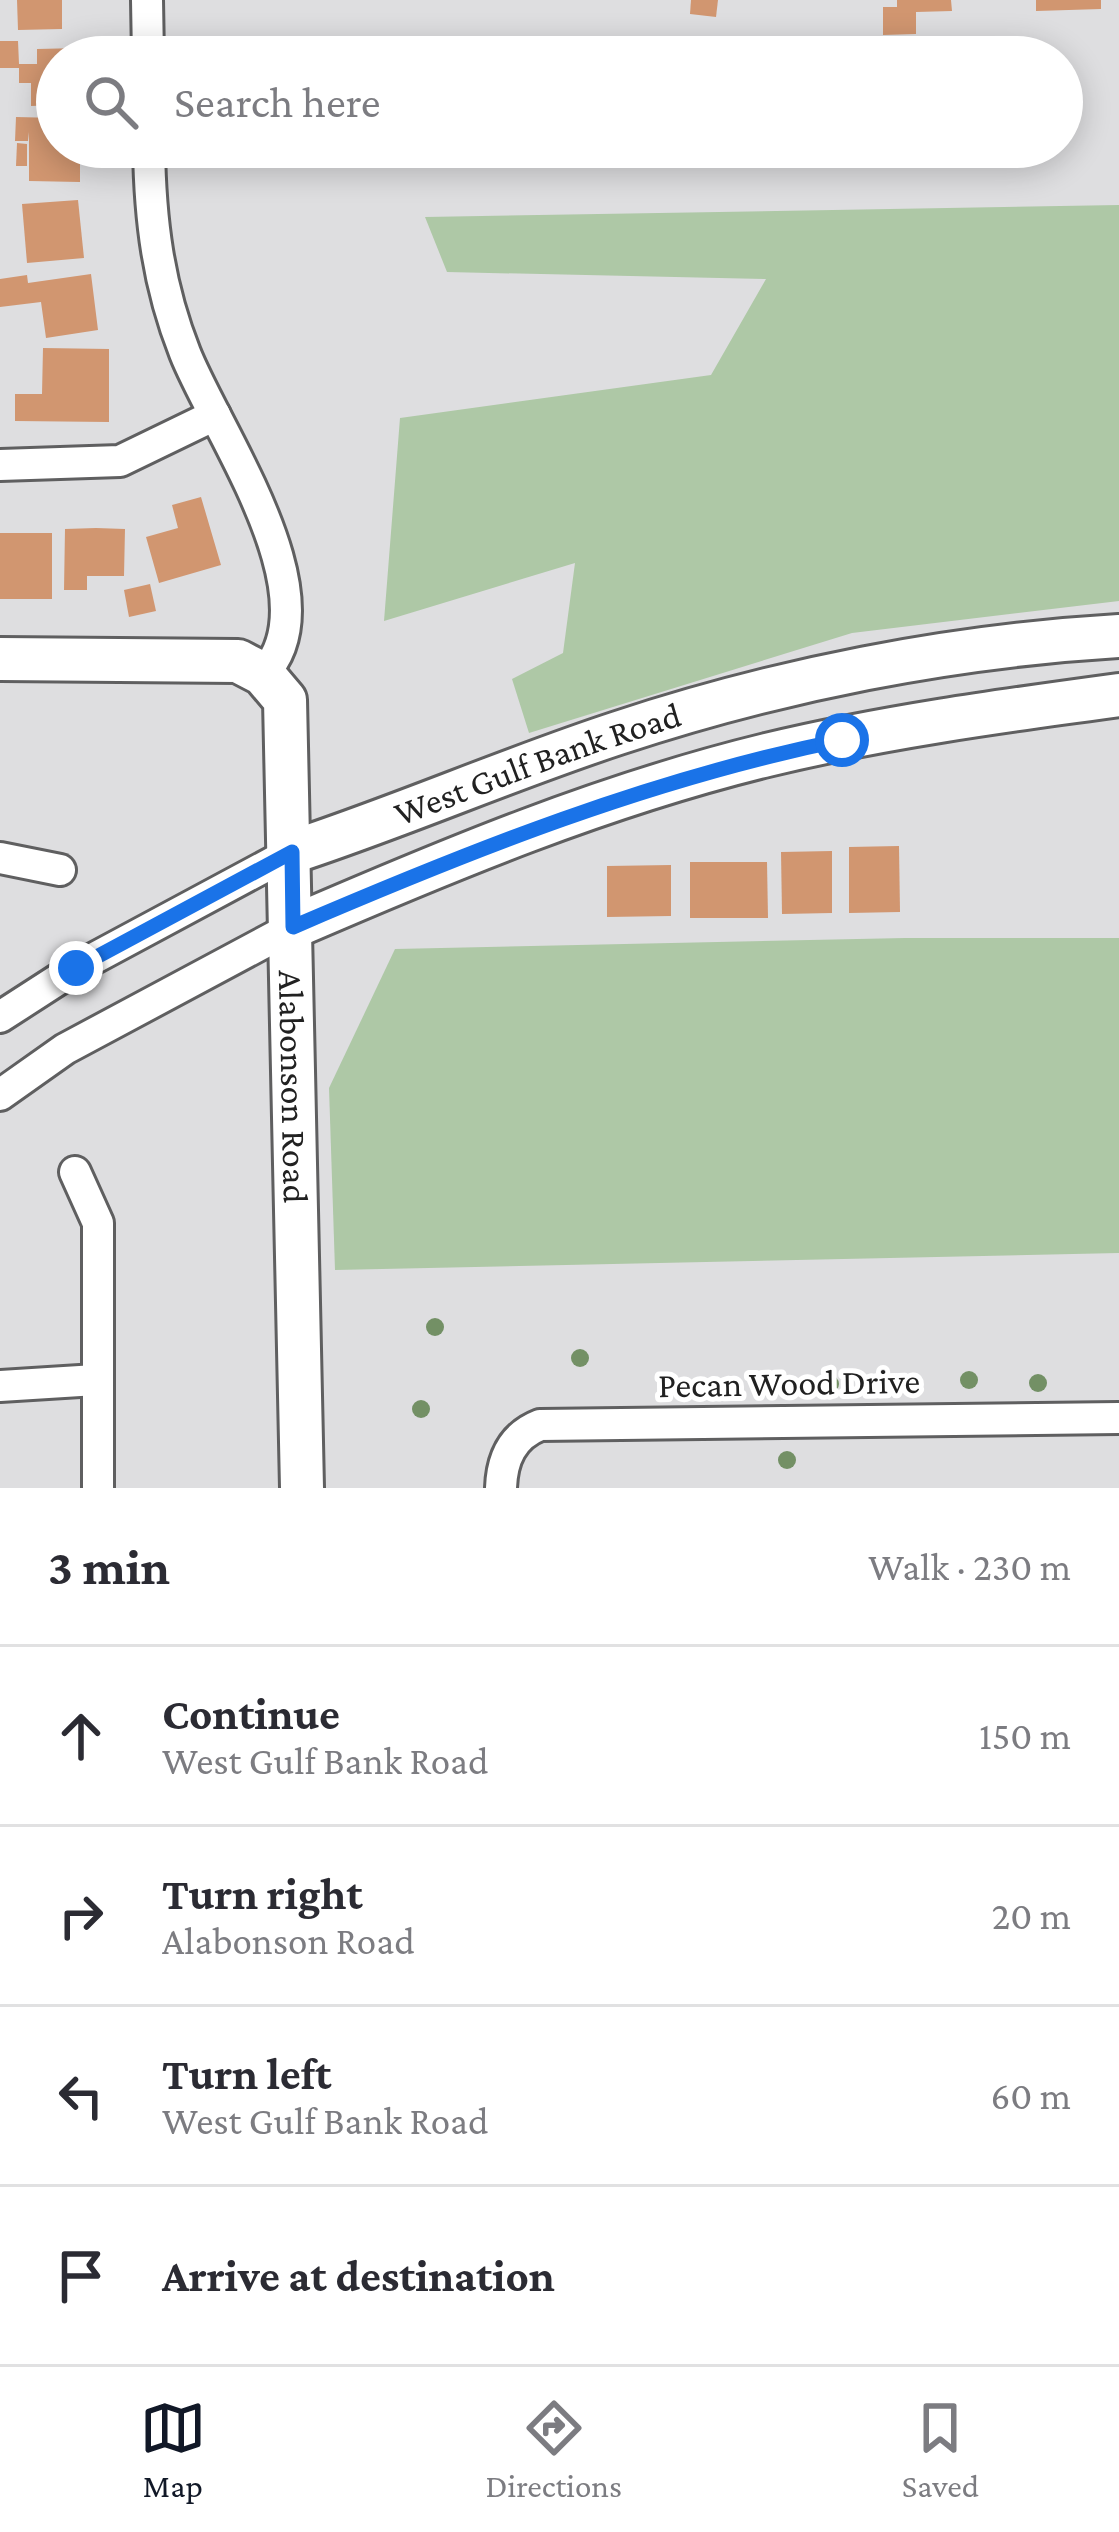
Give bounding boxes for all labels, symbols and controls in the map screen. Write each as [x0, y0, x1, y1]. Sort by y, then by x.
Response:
search box [36, 36, 1083, 168]
icon: search [78, 69, 144, 135]
text: Search here [174, 77, 381, 127]
street label: West Gulf Bank Road [389, 694, 686, 834]
route start [815, 713, 869, 767]
route end [49, 941, 103, 995]
street label: Alabonson Road [271, 970, 316, 1204]
street label: Pecan Wood Drive [658, 1361, 920, 1405]
text: 3 min [48, 1538, 170, 1595]
text: Walk · 230 m [868, 1545, 1071, 1588]
text: Continue [162, 1689, 340, 1739]
icon: ahead [48, 1703, 114, 1769]
text: 150 m [979, 1714, 1071, 1757]
text: West Gulf Bank Road [162, 1739, 489, 1782]
text: Turn right [162, 1869, 363, 1919]
icon: right [48, 1883, 114, 1949]
text: 20 m [992, 1894, 1071, 1937]
text: Alabonson Road [162, 1919, 415, 1962]
text: Turn left [162, 2049, 331, 2099]
icon: left [48, 2063, 114, 2129]
text: 60 m [990, 2074, 1071, 2117]
text: West Gulf Bank Road [162, 2099, 489, 2142]
icon: arrive [48, 2243, 114, 2309]
text: Arrive at destination [162, 2251, 555, 2301]
tab: Map [140, 2395, 206, 2504]
tab: Directions [486, 2395, 622, 2504]
tab: Saved [902, 2395, 979, 2504]

